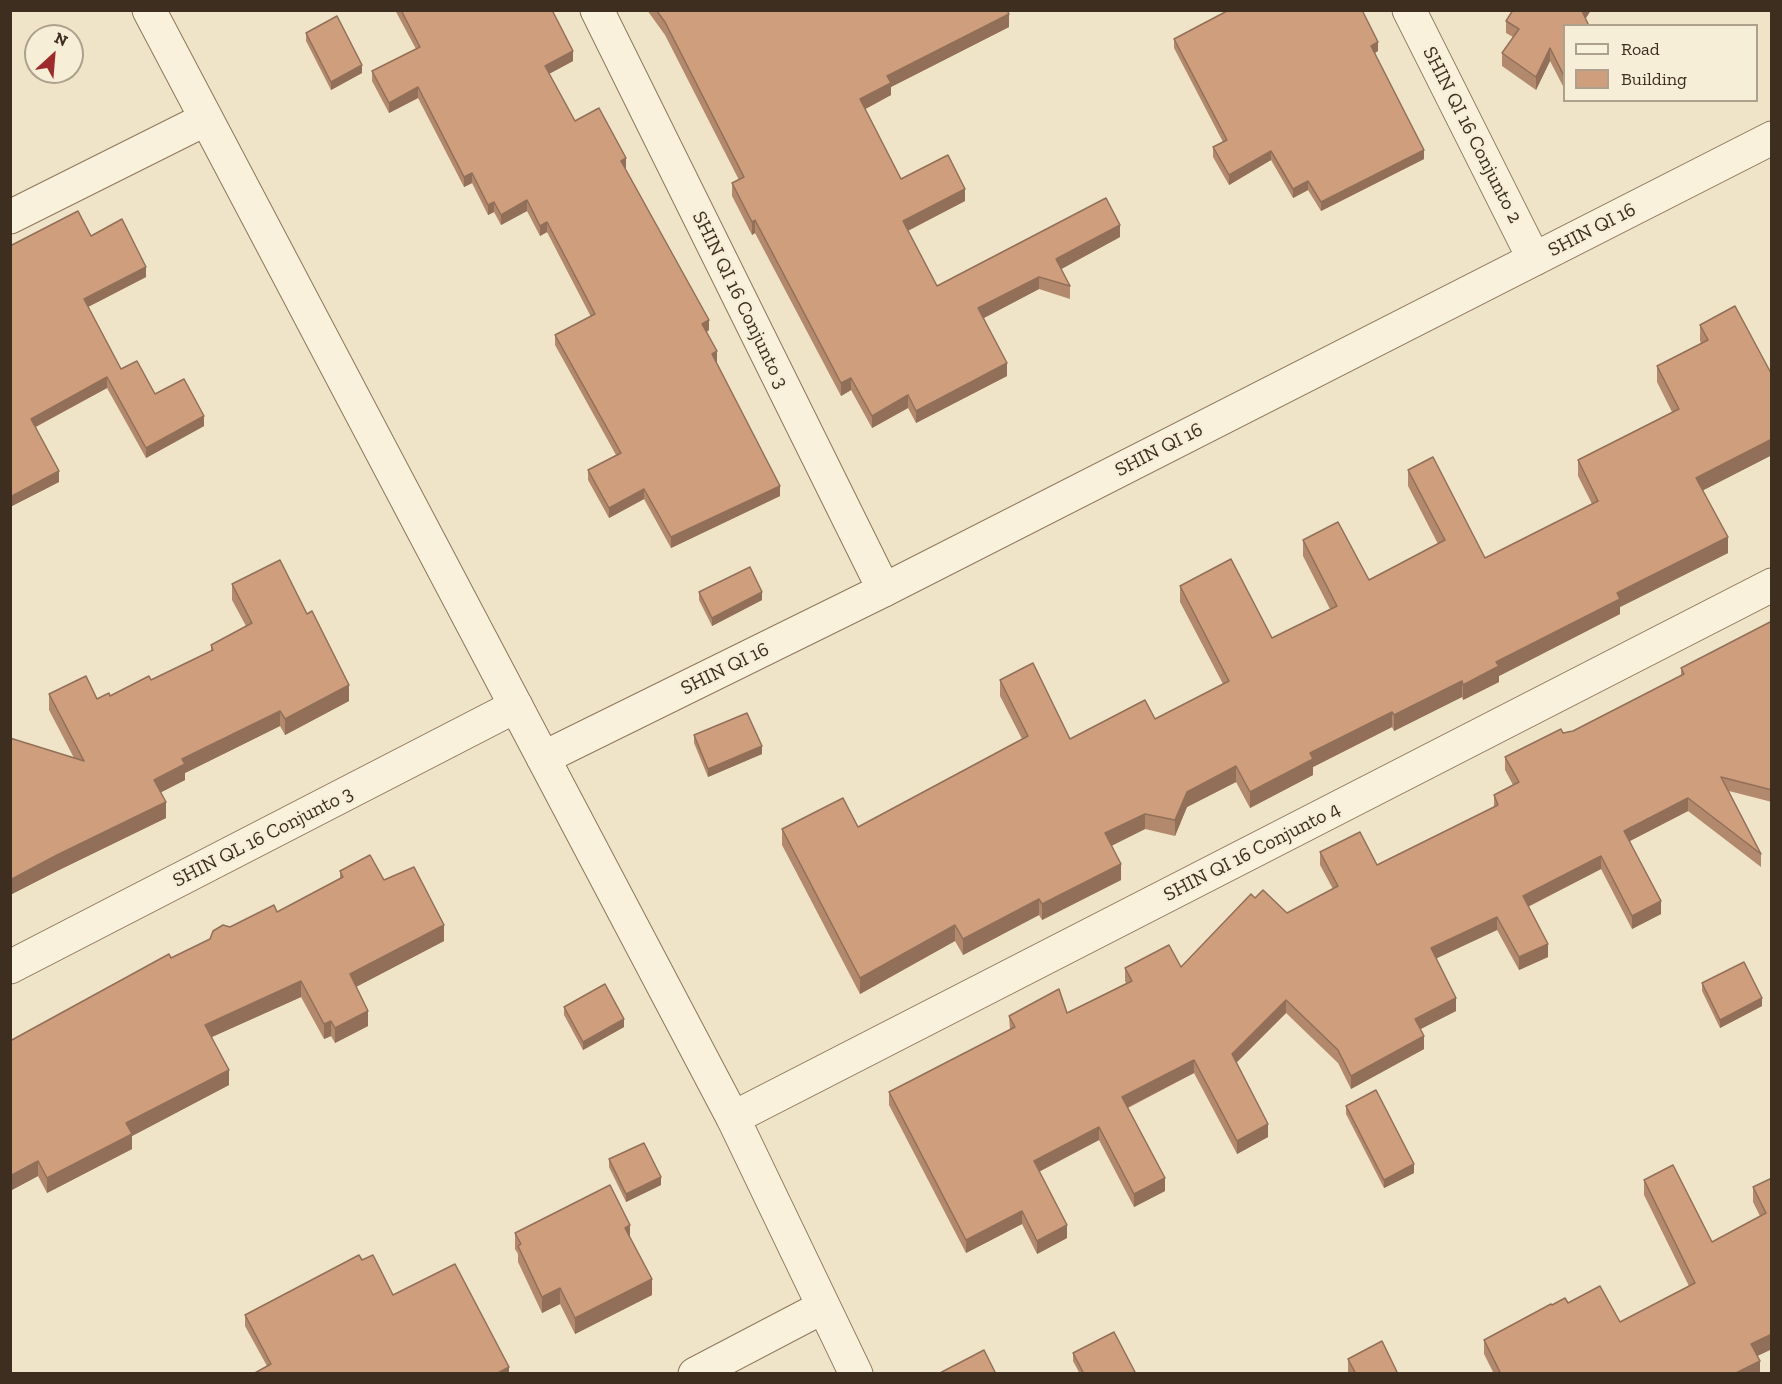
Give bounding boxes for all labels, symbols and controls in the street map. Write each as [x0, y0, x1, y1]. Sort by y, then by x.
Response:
north arrow [24, 24, 84, 84]
legend [1563, 24, 1758, 102]
text: N [52, 28, 71, 50]
text: Road [1621, 38, 1660, 60]
street label: SHIN QI 16 Conjunto 2 [1417, 43, 1527, 227]
text: Building [1621, 68, 1687, 90]
street label: SHIN QI 16 [1544, 198, 1640, 262]
street label: SHIN QI 16 Conjunto 3 [687, 207, 793, 393]
street label: SHIN QI 16 [1111, 418, 1207, 482]
street label: SHIN QI 16 [677, 637, 773, 701]
street label: SHIN QL 16 Conjunto 3 [169, 781, 357, 893]
street label: SHIN QI 16 Conjunto 4 [1160, 797, 1344, 907]

